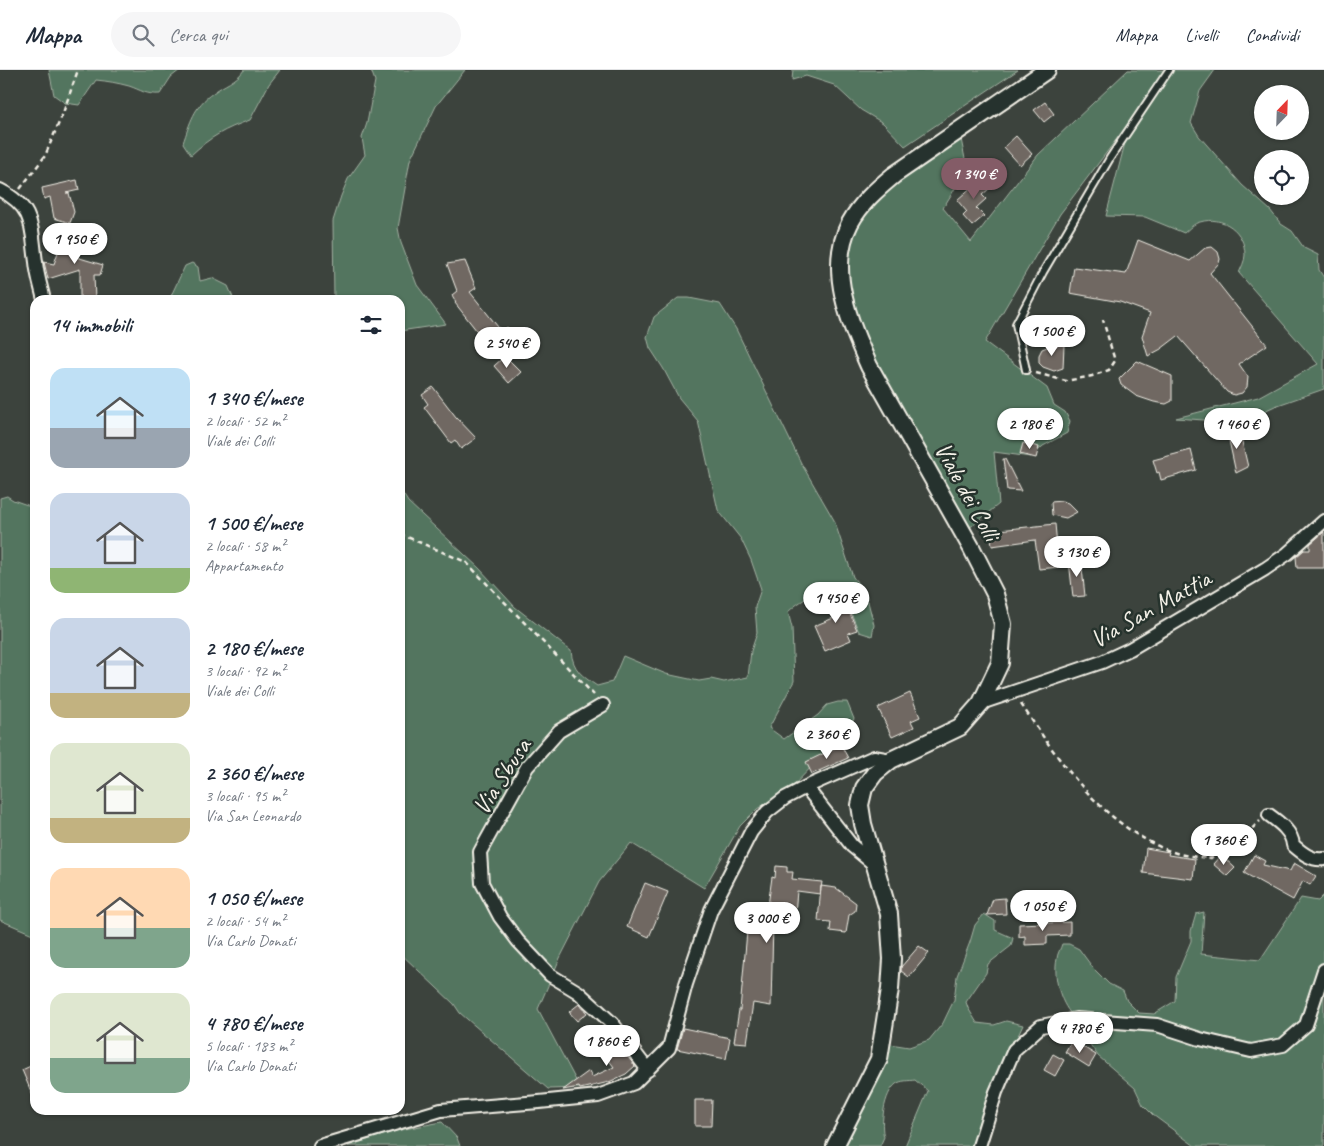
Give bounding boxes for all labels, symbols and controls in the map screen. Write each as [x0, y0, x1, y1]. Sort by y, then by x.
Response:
search box [111, 12, 461, 57]
text: Mappa [25, 20, 81, 50]
icon: search [129, 21, 157, 49]
text: Cerca qui [169, 23, 228, 47]
text: Mappa [1116, 24, 1157, 46]
text: Livelli [1185, 24, 1218, 46]
text: Condividi [1246, 24, 1299, 46]
north arrow [1254, 85, 1309, 140]
map controls [1254, 85, 1309, 205]
button: locate [1254, 150, 1309, 205]
pin: 1 340 € [928, 158, 1020, 200]
text: 1 340 € [952, 164, 996, 184]
pin: 1 950 € [29, 222, 121, 265]
text: 1 950 € [53, 229, 97, 249]
icon: filters [357, 311, 385, 339]
text: 14 immobili [50, 312, 132, 338]
pin: 1 500 € [1006, 314, 1098, 357]
text: 1 500 € [1030, 321, 1074, 341]
pin: 2 540 € [461, 326, 553, 369]
text: 2 540 € [485, 333, 529, 353]
text: 1 340 €/mese [205, 385, 303, 411]
icon: home [90, 388, 150, 448]
pin: 2 180 € [984, 408, 1076, 450]
pin: 1 460 € [1191, 408, 1283, 450]
text: 2 locali · 52 m² [205, 411, 285, 431]
text: 2 180 € [1008, 414, 1052, 434]
text: 1 460 € [1215, 414, 1259, 434]
text: Viale dei Colli [205, 431, 274, 451]
street label: Viale dei Colli [927, 437, 1009, 549]
text: 1 500 €/mese [205, 510, 302, 536]
icon: home [90, 513, 150, 573]
text: 2 locali · 58 m² [205, 536, 285, 556]
pin: 3 130 € [1031, 536, 1123, 578]
text: 3 130 € [1055, 542, 1099, 562]
text: Appartamento [205, 556, 283, 576]
street label: Via San Mattia [1085, 561, 1219, 655]
pin: 1 450 € [790, 582, 882, 624]
text: 1 450 € [814, 588, 858, 608]
text: 2 180 €/mese [205, 635, 303, 661]
icon: home [90, 638, 150, 698]
text: 3 locali · 92 m² [205, 661, 285, 681]
text: Viale dei Colli [205, 681, 274, 701]
pin: 2 360 € [781, 718, 873, 760]
text: 2 360 € [805, 724, 849, 744]
street label: Via Sbusa [465, 731, 539, 821]
text: 2 360 €/mese [205, 760, 303, 786]
icon: home [90, 763, 150, 823]
text: 3 locali · 95 m² [205, 786, 285, 806]
text: Via San Leonardo [205, 806, 301, 826]
pin: 1 360 € [1178, 824, 1270, 866]
text: 1 360 € [1202, 830, 1246, 850]
text: 1 050 €/mese [205, 885, 302, 911]
icon: home [90, 888, 150, 948]
pin: 1 050 € [997, 890, 1089, 932]
text: 1 050 € [1021, 896, 1065, 916]
pin: 3 000 € [721, 902, 813, 944]
text: 3 000 € [745, 908, 789, 928]
text: 2 locali · 54 m² [205, 911, 285, 931]
text: Via Carlo Donati [205, 931, 295, 951]
text: 4 780 €/mese [205, 1010, 303, 1036]
pin: 4 780 € [1034, 1012, 1126, 1054]
icon: home [90, 1013, 150, 1073]
text: 4 780 € [1058, 1018, 1102, 1038]
pin: 1 860 € [561, 1024, 653, 1067]
text: 1 860 € [585, 1031, 629, 1051]
text: 5 locali · 183 m² [205, 1036, 292, 1056]
text: Via Carlo Donati [205, 1056, 295, 1076]

